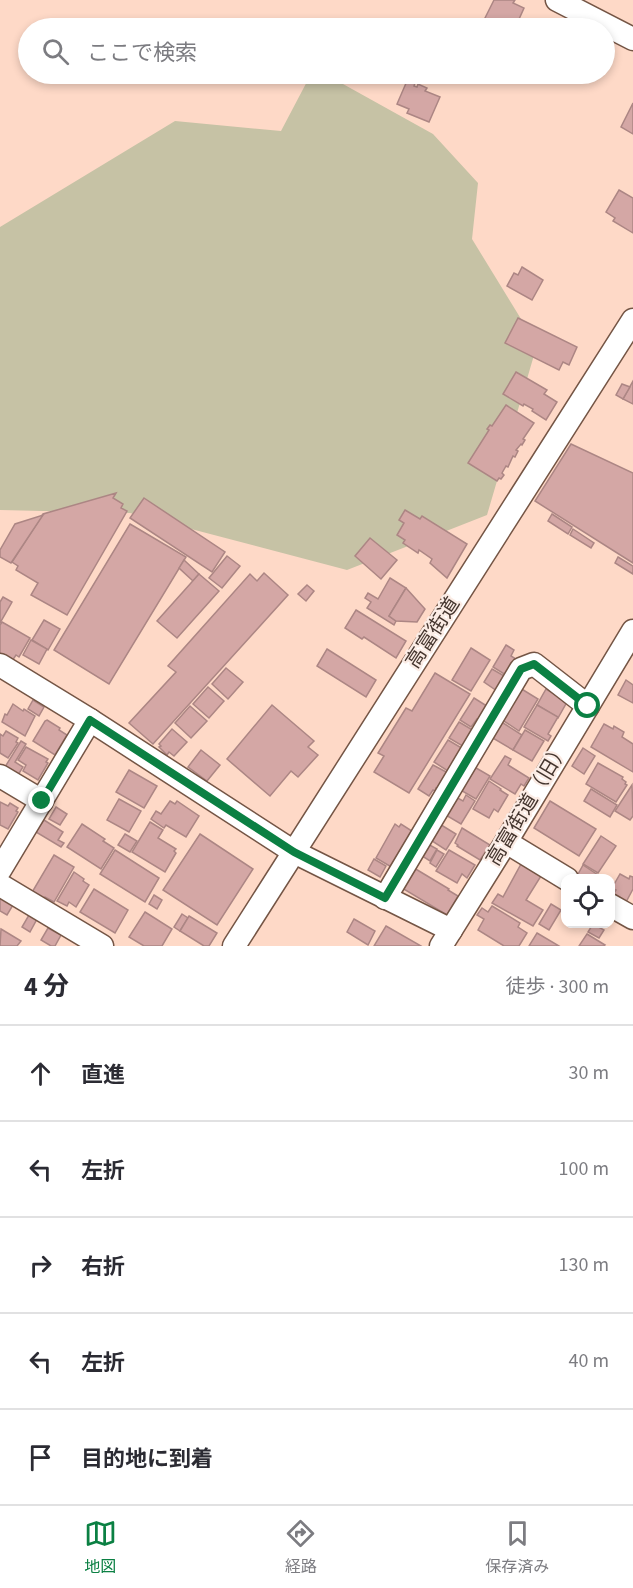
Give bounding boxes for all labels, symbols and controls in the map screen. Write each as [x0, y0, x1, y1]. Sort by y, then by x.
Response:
search box [18, 18, 615, 84]
icon: search [39, 35, 72, 68]
text: ここで検索 [87, 37, 197, 69]
street label: 高富街道 [399, 592, 467, 674]
route start [574, 692, 600, 718]
street label: 高富街道（旧） [480, 737, 576, 871]
route end [28, 787, 54, 813]
map controls [561, 874, 615, 928]
button: locate [561, 874, 615, 928]
text: 4 分 [24, 968, 69, 1005]
text: 徒歩 · 300 m [506, 973, 609, 1001]
icon: ahead [24, 1057, 57, 1090]
text: 直進 [81, 1059, 125, 1091]
text: 30 m [569, 1059, 609, 1087]
icon: left [24, 1153, 57, 1186]
text: 左折 [81, 1155, 125, 1187]
text: 100 m [559, 1155, 609, 1183]
icon: right [24, 1249, 57, 1282]
text: 右折 [81, 1251, 125, 1283]
text: 130 m [559, 1251, 609, 1279]
icon: left [24, 1345, 57, 1378]
text: 左折 [81, 1347, 125, 1379]
text: 40 m [569, 1347, 609, 1375]
icon: arrive [24, 1441, 57, 1474]
text: 目的地に到着 [81, 1443, 213, 1475]
tab: 地図 [84, 1517, 117, 1578]
tab: 経路 [284, 1517, 317, 1578]
tab: 保存済み [485, 1517, 549, 1578]

